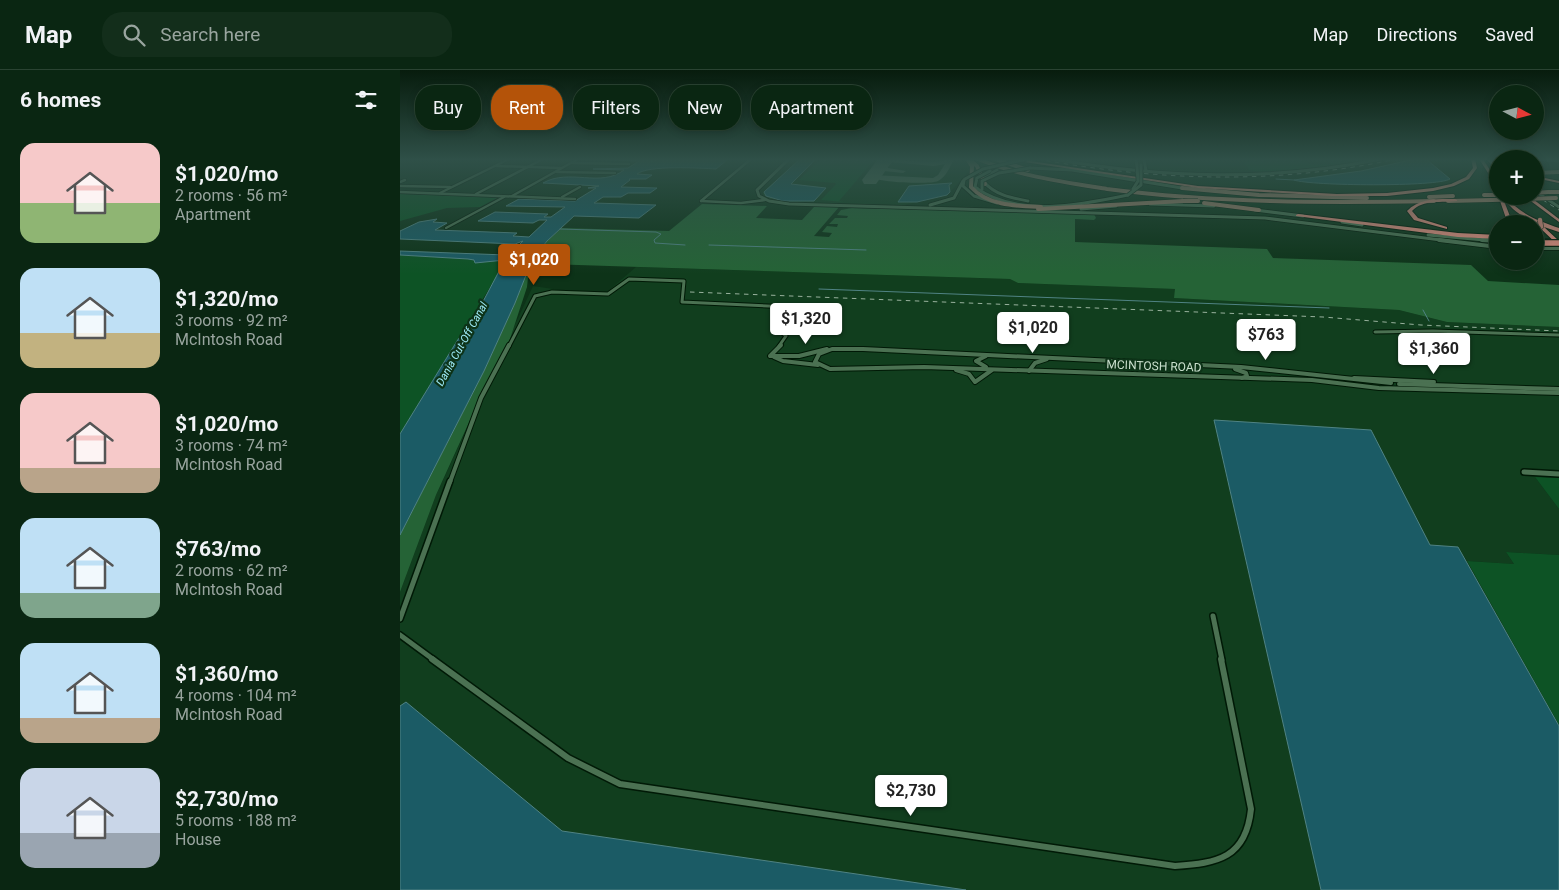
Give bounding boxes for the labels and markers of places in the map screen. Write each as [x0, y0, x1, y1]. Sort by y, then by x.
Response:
pin: $1,020 [493, 244, 575, 286]
pin: $1,320 [765, 302, 847, 345]
pin: $1,020 [992, 312, 1074, 354]
pin: $763 [1236, 318, 1296, 361]
pin: $1,360 [1393, 332, 1475, 375]
pin: $2,730 [870, 774, 952, 817]

